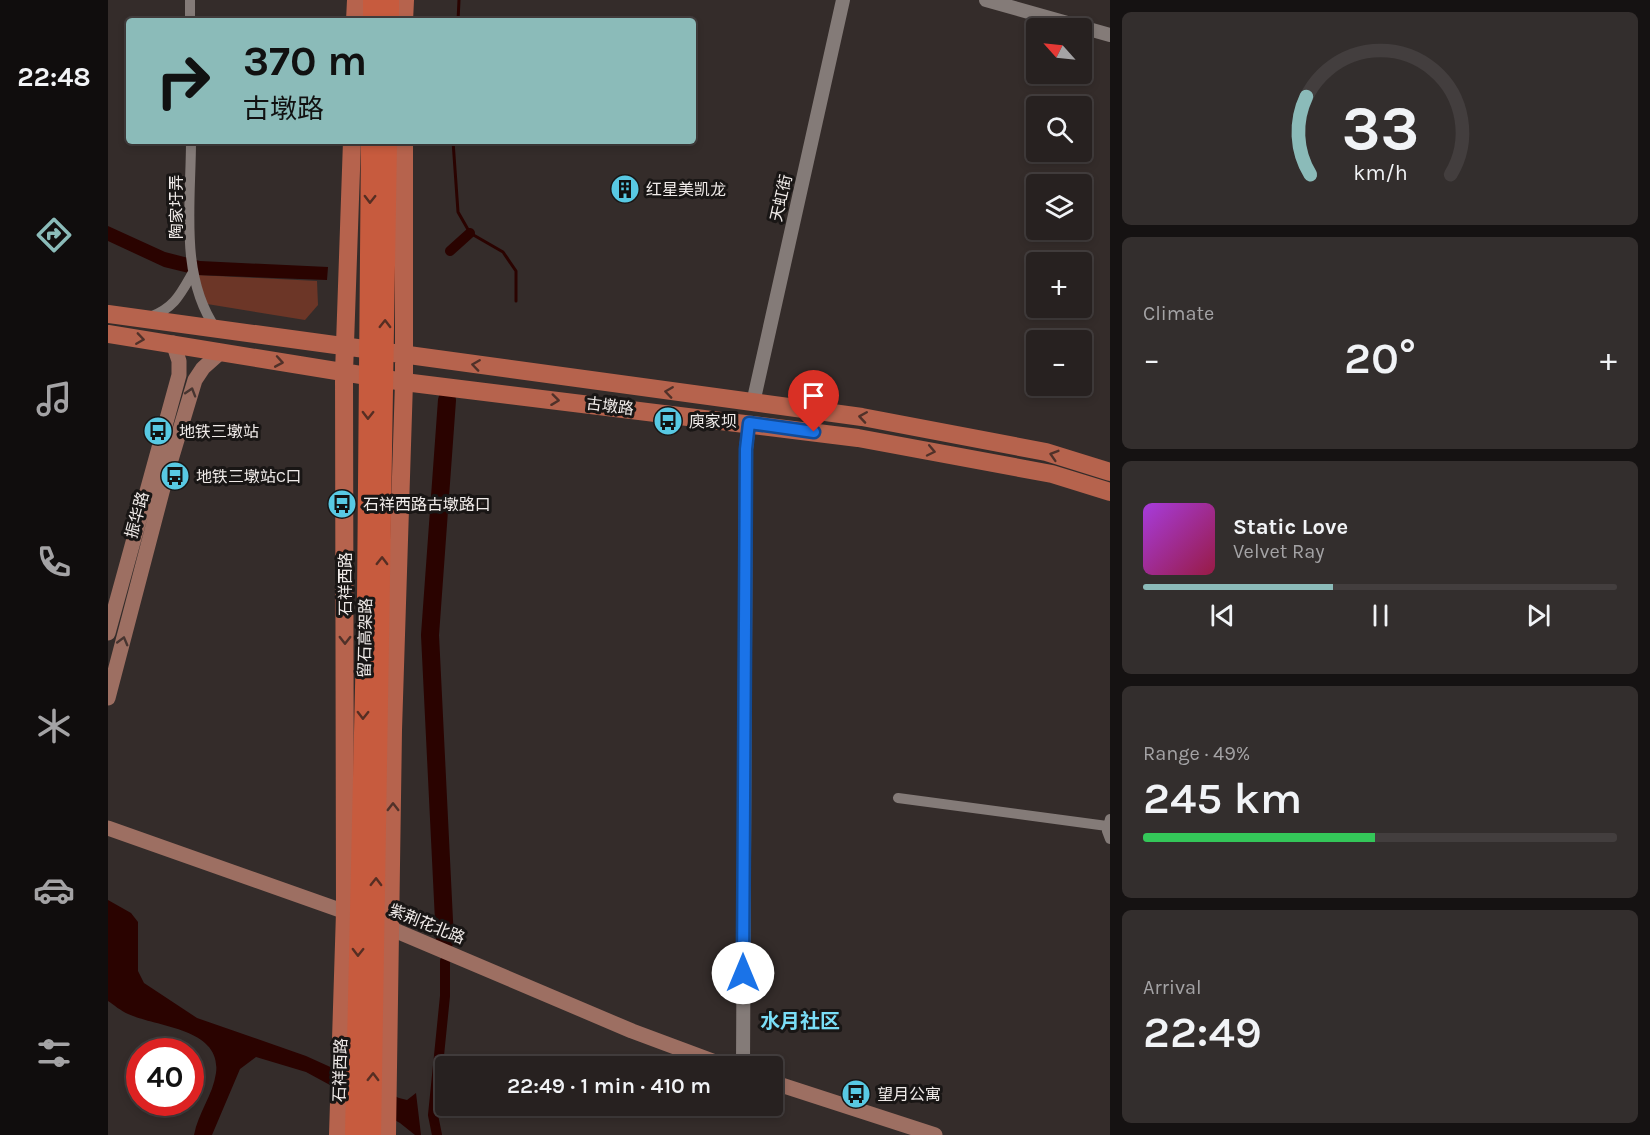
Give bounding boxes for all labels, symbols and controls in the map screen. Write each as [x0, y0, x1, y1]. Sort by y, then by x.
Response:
north arrow [1026, 18, 1092, 84]
map controls [1026, 18, 1092, 396]
text: 370 m [243, 36, 367, 86]
icon: right [144, 42, 222, 120]
text: 22:48 [17, 61, 91, 93]
text: 33 [1341, 92, 1419, 165]
text: 古墩路 [243, 93, 324, 125]
button: search [1026, 96, 1092, 162]
text: km/h [1353, 161, 1407, 186]
street label: 天虹街 [766, 172, 796, 224]
building icon: 红星美凯龙 [609, 173, 641, 205]
button: layers [1026, 174, 1092, 240]
street label: 陶家圩弄 [167, 175, 186, 239]
place label: 红星美凯龙 [646, 180, 726, 199]
one-way arrow [364, 195, 376, 204]
icon: directions [33, 214, 75, 256]
button: + [1026, 252, 1092, 318]
text: Climate [1143, 302, 1214, 325]
one-way arrow [379, 319, 391, 328]
button: − [1026, 330, 1092, 396]
one-way arrow [136, 332, 145, 344]
text: 20° [1344, 332, 1416, 384]
text: − [1143, 340, 1160, 378]
text: + [1600, 340, 1617, 378]
one-way arrow [274, 355, 284, 367]
one-way arrow [472, 360, 481, 372]
pin [788, 370, 839, 432]
icon: music [33, 378, 75, 420]
icon: arrive [797, 379, 830, 412]
one-way arrow [665, 386, 674, 398]
one-way arrow [184, 388, 196, 398]
one-way arrow [551, 393, 560, 405]
street label: 古墩路 [585, 394, 635, 418]
bus stop icon: 庾家坝 [652, 405, 684, 437]
one-way arrow [362, 411, 374, 420]
place label: 庾家坝 [689, 412, 737, 431]
one-way arrow [858, 412, 867, 424]
bus stop icon: 地铁三墩站 [142, 415, 174, 447]
place label: 地铁三墩站 [179, 422, 259, 441]
one-way arrow [926, 444, 936, 457]
one-way arrow [1049, 450, 1060, 462]
bus stop icon: 地铁三墩站C口 [159, 460, 191, 492]
place label: 地铁三墩站C口 [196, 467, 302, 486]
bus stop icon: 石祥西路古墩路口 [326, 488, 358, 520]
street label: 振华路 [122, 489, 152, 541]
place label: 石祥西路古墩路口 [363, 495, 491, 514]
text: Static Love [1233, 514, 1348, 540]
text: Velvet Ray [1233, 540, 1325, 563]
icon: phone [33, 541, 75, 583]
street label: 石祥西路 [336, 552, 355, 616]
one-way arrow [376, 556, 388, 565]
street label: 留石高架路 [355, 598, 375, 678]
icon: previous [1206, 599, 1239, 632]
icon: pause [1364, 599, 1397, 632]
icon: next [1522, 599, 1555, 632]
one-way arrow [116, 636, 128, 647]
one-way arrow [339, 636, 351, 645]
icon: climate [33, 705, 75, 747]
one-way arrow [357, 711, 369, 720]
text: Range · 49% [1143, 742, 1250, 765]
text: 245 km [1143, 772, 1302, 824]
one-way arrow [387, 803, 399, 812]
icon: car [33, 869, 75, 911]
one-way arrow [370, 877, 382, 886]
street label: 紫荆花北路 [386, 900, 468, 948]
position arrow [711, 941, 775, 1005]
one-way arrow [351, 948, 364, 957]
text: Arrival [1143, 976, 1202, 999]
text: 22:49 [1143, 1006, 1262, 1058]
district label: 水月社区 [760, 1010, 840, 1033]
icon: filters [33, 1032, 75, 1074]
speed limit sign: 40 [126, 1038, 204, 1116]
street label: 石祥西路 [329, 1038, 351, 1102]
one-way arrow [366, 1072, 379, 1081]
text: 22:49 · 1 min · 410 m [507, 1073, 711, 1099]
bus stop icon: 望月公寓 [840, 1078, 872, 1110]
place label: 望月公寓 [877, 1085, 941, 1104]

